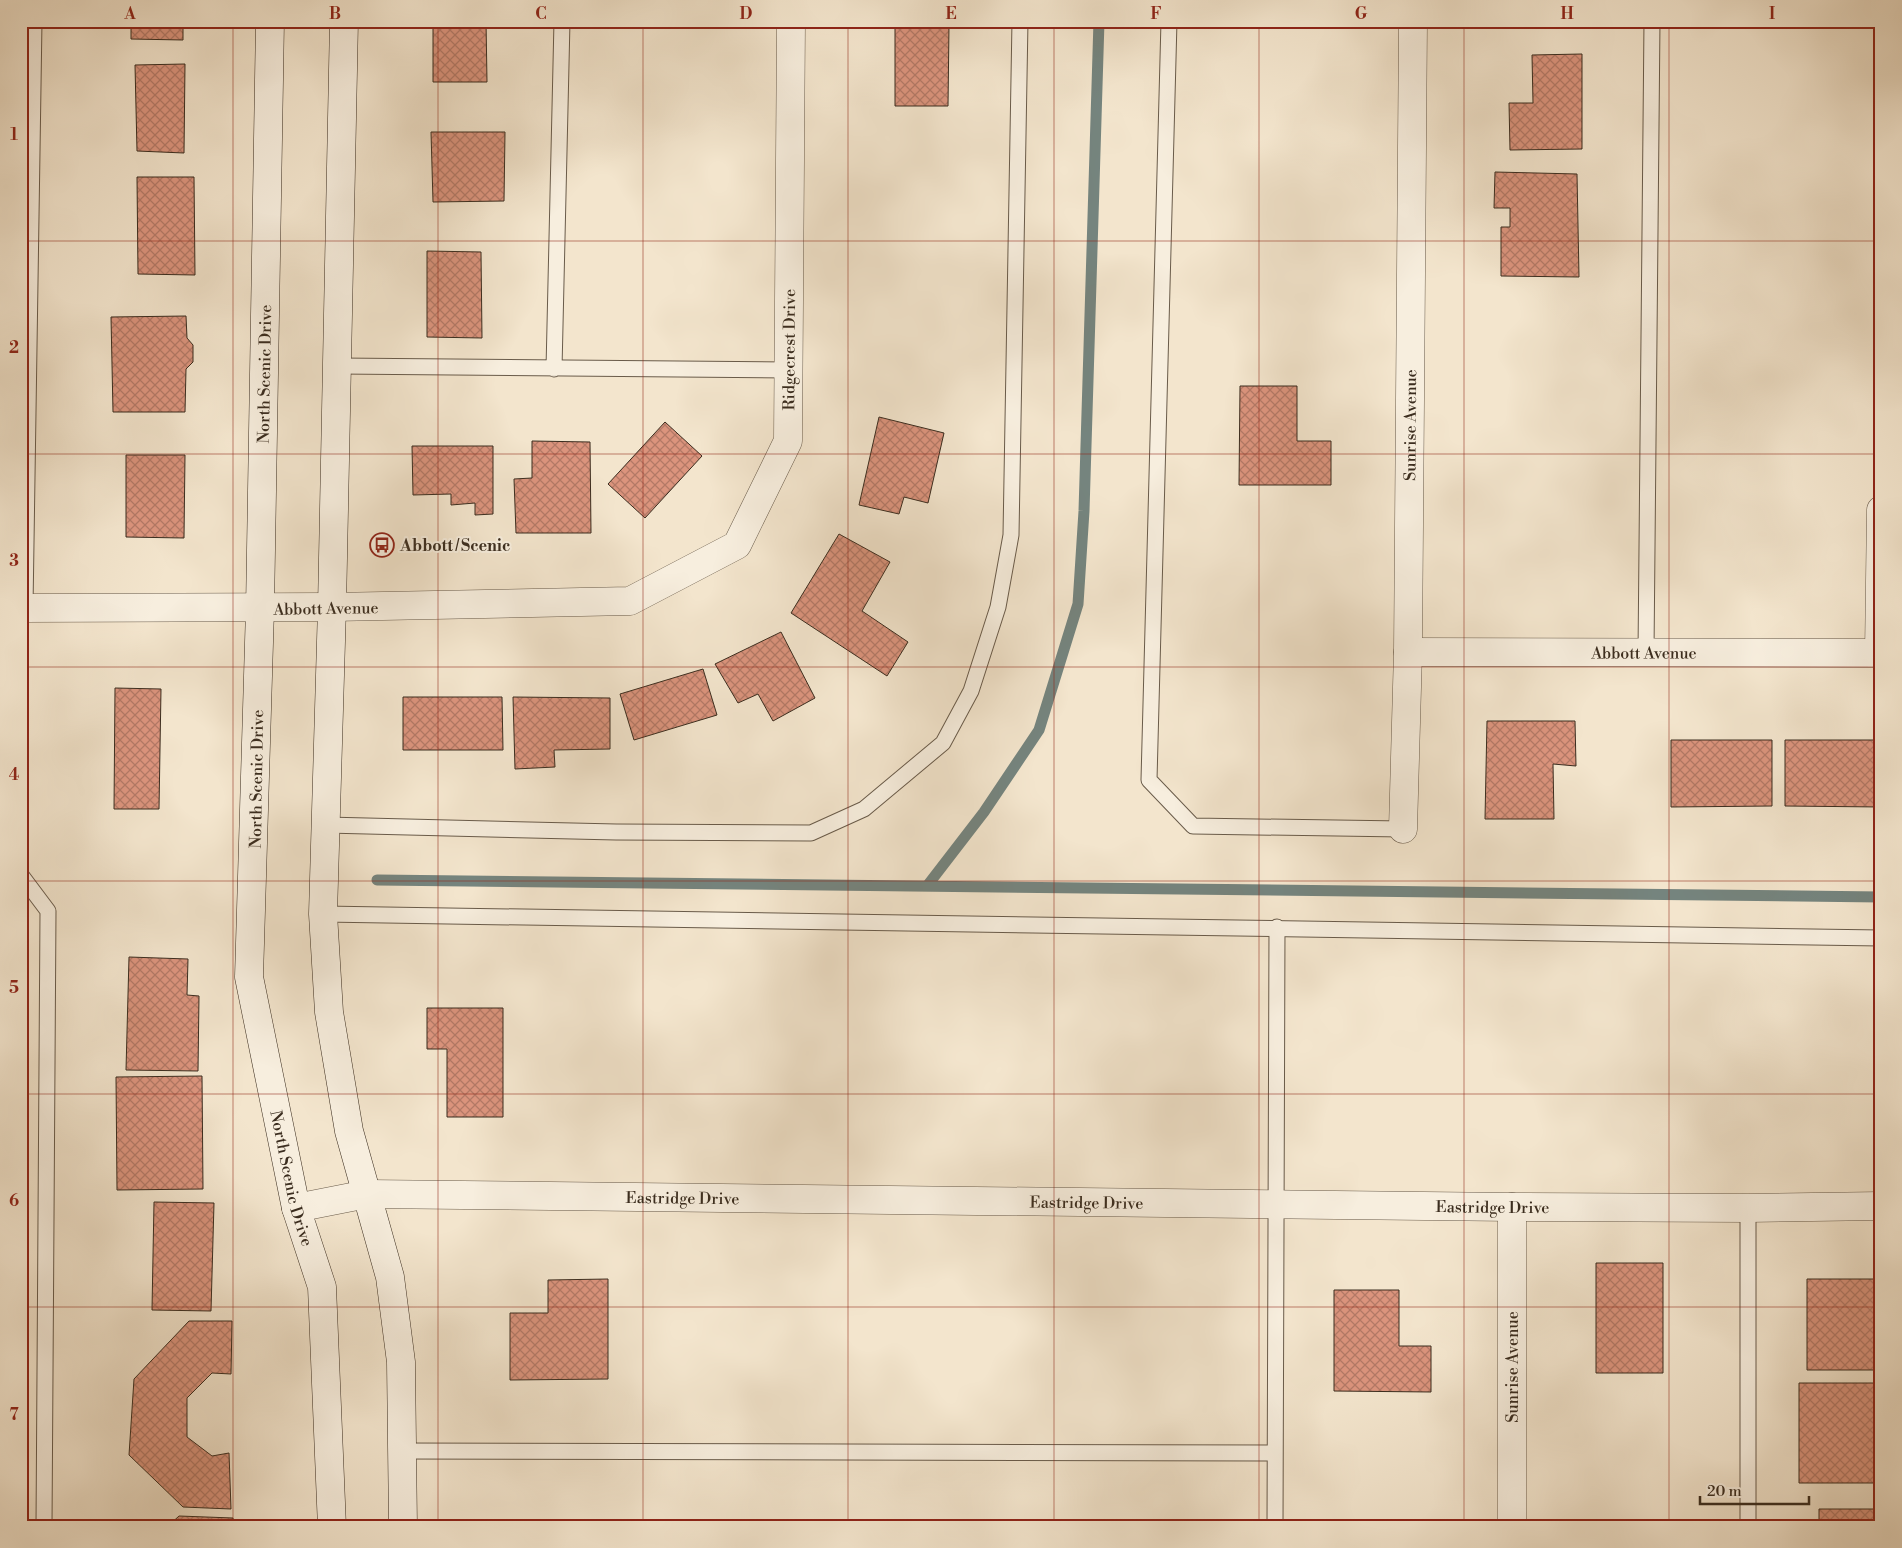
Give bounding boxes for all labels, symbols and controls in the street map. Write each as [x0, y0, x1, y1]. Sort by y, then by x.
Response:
text: A [123, 4, 136, 24]
text: B [329, 4, 341, 24]
text: C [535, 4, 547, 24]
text: D [740, 4, 753, 24]
text: E [945, 4, 957, 24]
text: F [1150, 4, 1162, 24]
text: G [1355, 4, 1368, 24]
text: H [1560, 4, 1574, 24]
text: I [1769, 4, 1775, 24]
text: 1 [10, 125, 18, 145]
street label: Ridgecrest Drive [779, 289, 800, 410]
street label: North Scenic Drive [254, 304, 276, 444]
text: 2 [9, 338, 19, 358]
street label: Sunrise Avenue [1400, 369, 1421, 481]
bus stop icon: Abbott / Scenic [369, 532, 395, 558]
place label: Abbott / Scenic [399, 536, 510, 556]
text: 3 [9, 551, 19, 571]
street label: Abbott Avenue [272, 598, 379, 620]
street label: Abbott Avenue [1590, 643, 1697, 664]
street label: North Scenic Drive [246, 709, 268, 849]
text: 4 [9, 765, 20, 785]
text: 5 [9, 978, 19, 998]
street label: North Scenic Drive [265, 1109, 317, 1249]
street label: Eastridge Drive [626, 1188, 740, 1209]
text: 6 [9, 1191, 19, 1211]
street label: Eastridge Drive [1030, 1193, 1144, 1214]
street label: Eastridge Drive [1436, 1197, 1550, 1218]
street label: Sunrise Avenue [1503, 1311, 1523, 1423]
text: 7 [9, 1405, 19, 1425]
scale bar [1700, 1473, 1808, 1505]
text: 20 m [1707, 1482, 1742, 1501]

